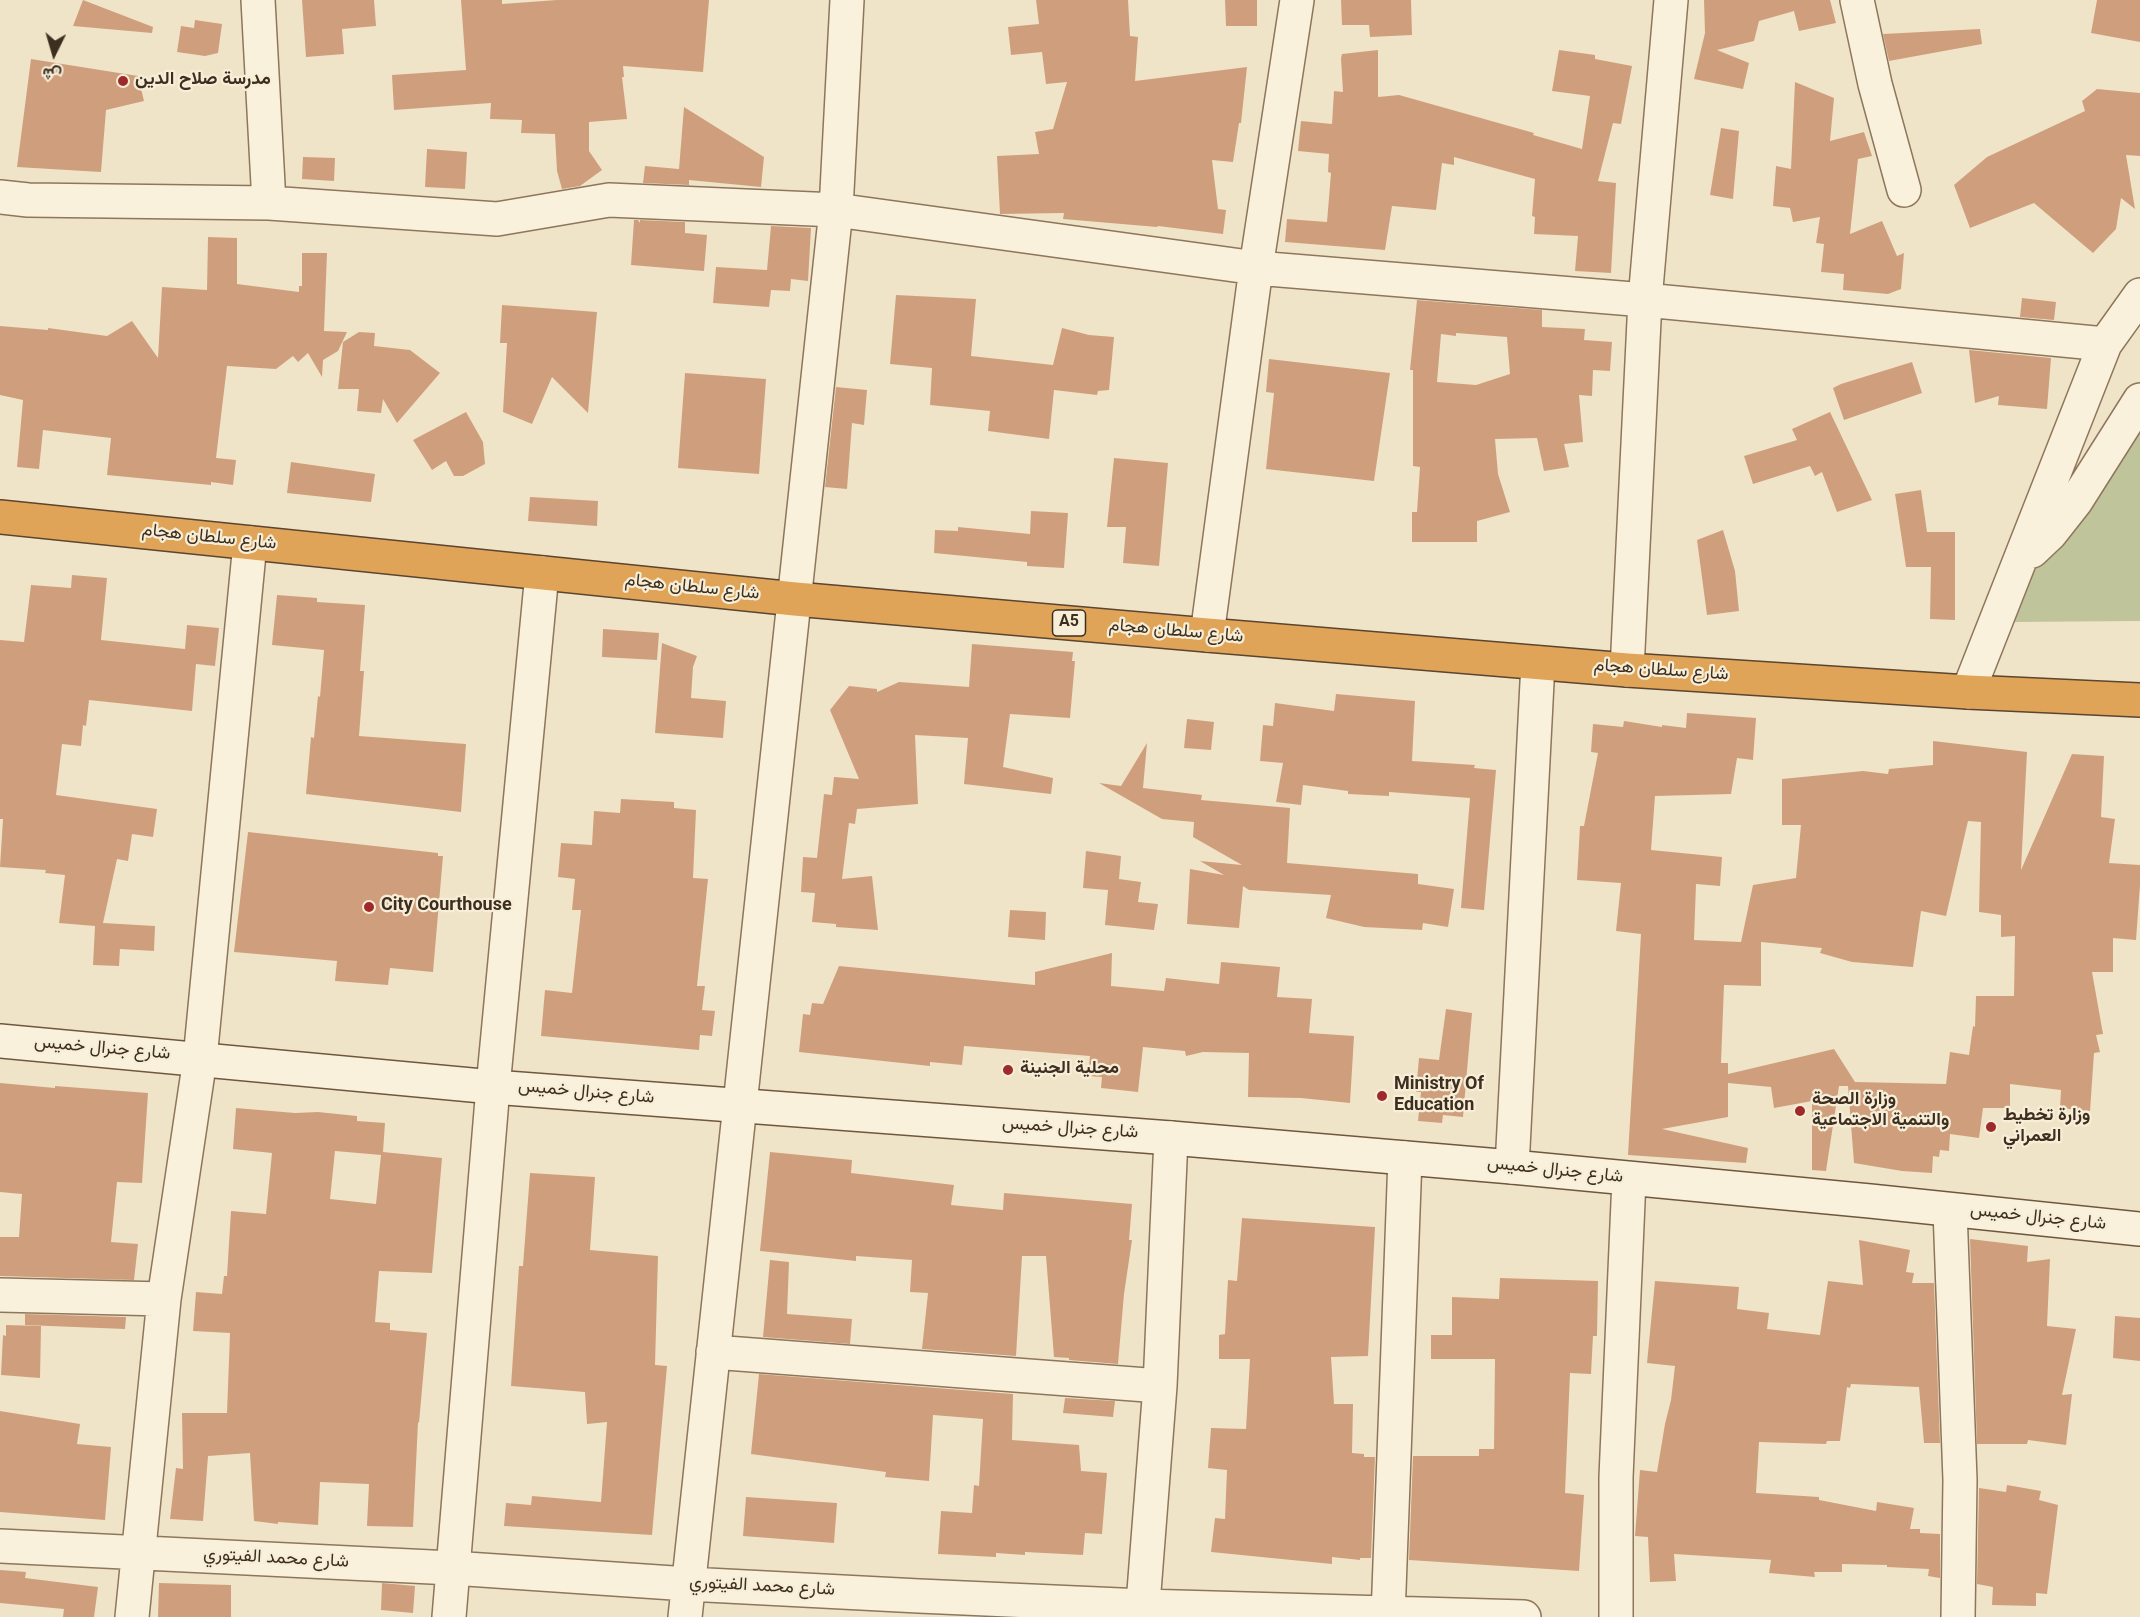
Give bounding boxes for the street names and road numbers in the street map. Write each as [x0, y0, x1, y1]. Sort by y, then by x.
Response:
street label: شارع سلطان هجام [141, 521, 277, 557]
street label: شارع سلطان هجام [624, 571, 760, 607]
road number: A5 [1052, 610, 1086, 636]
street label: شارع سلطان هجام [1108, 616, 1244, 650]
street label: شارع سلطان هجام [1593, 657, 1729, 687]
street label: شارع جنرال خميس [33, 1033, 171, 1067]
street label: شارع جنرال خميس [517, 1077, 655, 1111]
street label: شارع جنرال خميس [1001, 1114, 1139, 1146]
street label: شارع جنرال خميس [1486, 1154, 1624, 1190]
street label: شارع جنرال خميس [1969, 1201, 2107, 1237]
street label: شارع محمد الفيتوري [203, 1545, 349, 1575]
street label: شارع محمد الفيتوري [689, 1573, 835, 1603]

